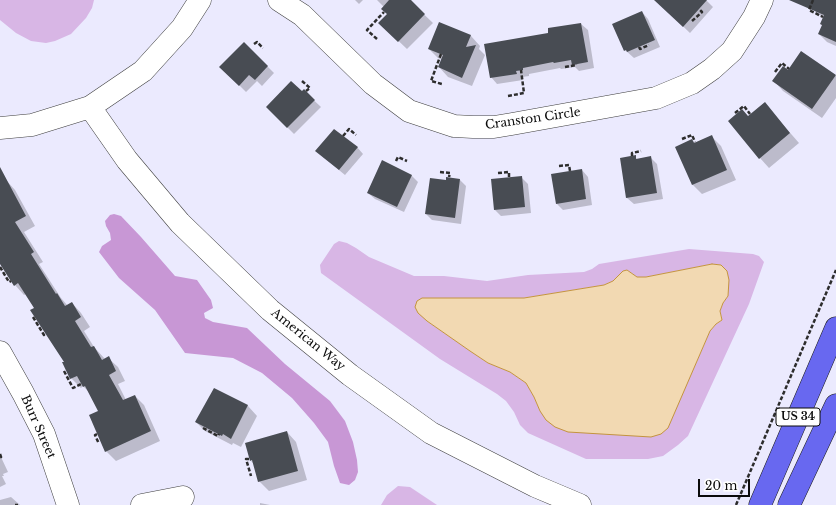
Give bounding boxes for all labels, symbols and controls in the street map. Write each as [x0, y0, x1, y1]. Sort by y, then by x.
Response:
street label: Cranston Circle [484, 105, 582, 133]
street label: American Way [268, 306, 348, 374]
street label: Burr Street [18, 393, 58, 461]
road number: US 34 [776, 408, 820, 426]
scale bar [700, 471, 752, 497]
text: 20 m [705, 478, 737, 493]

